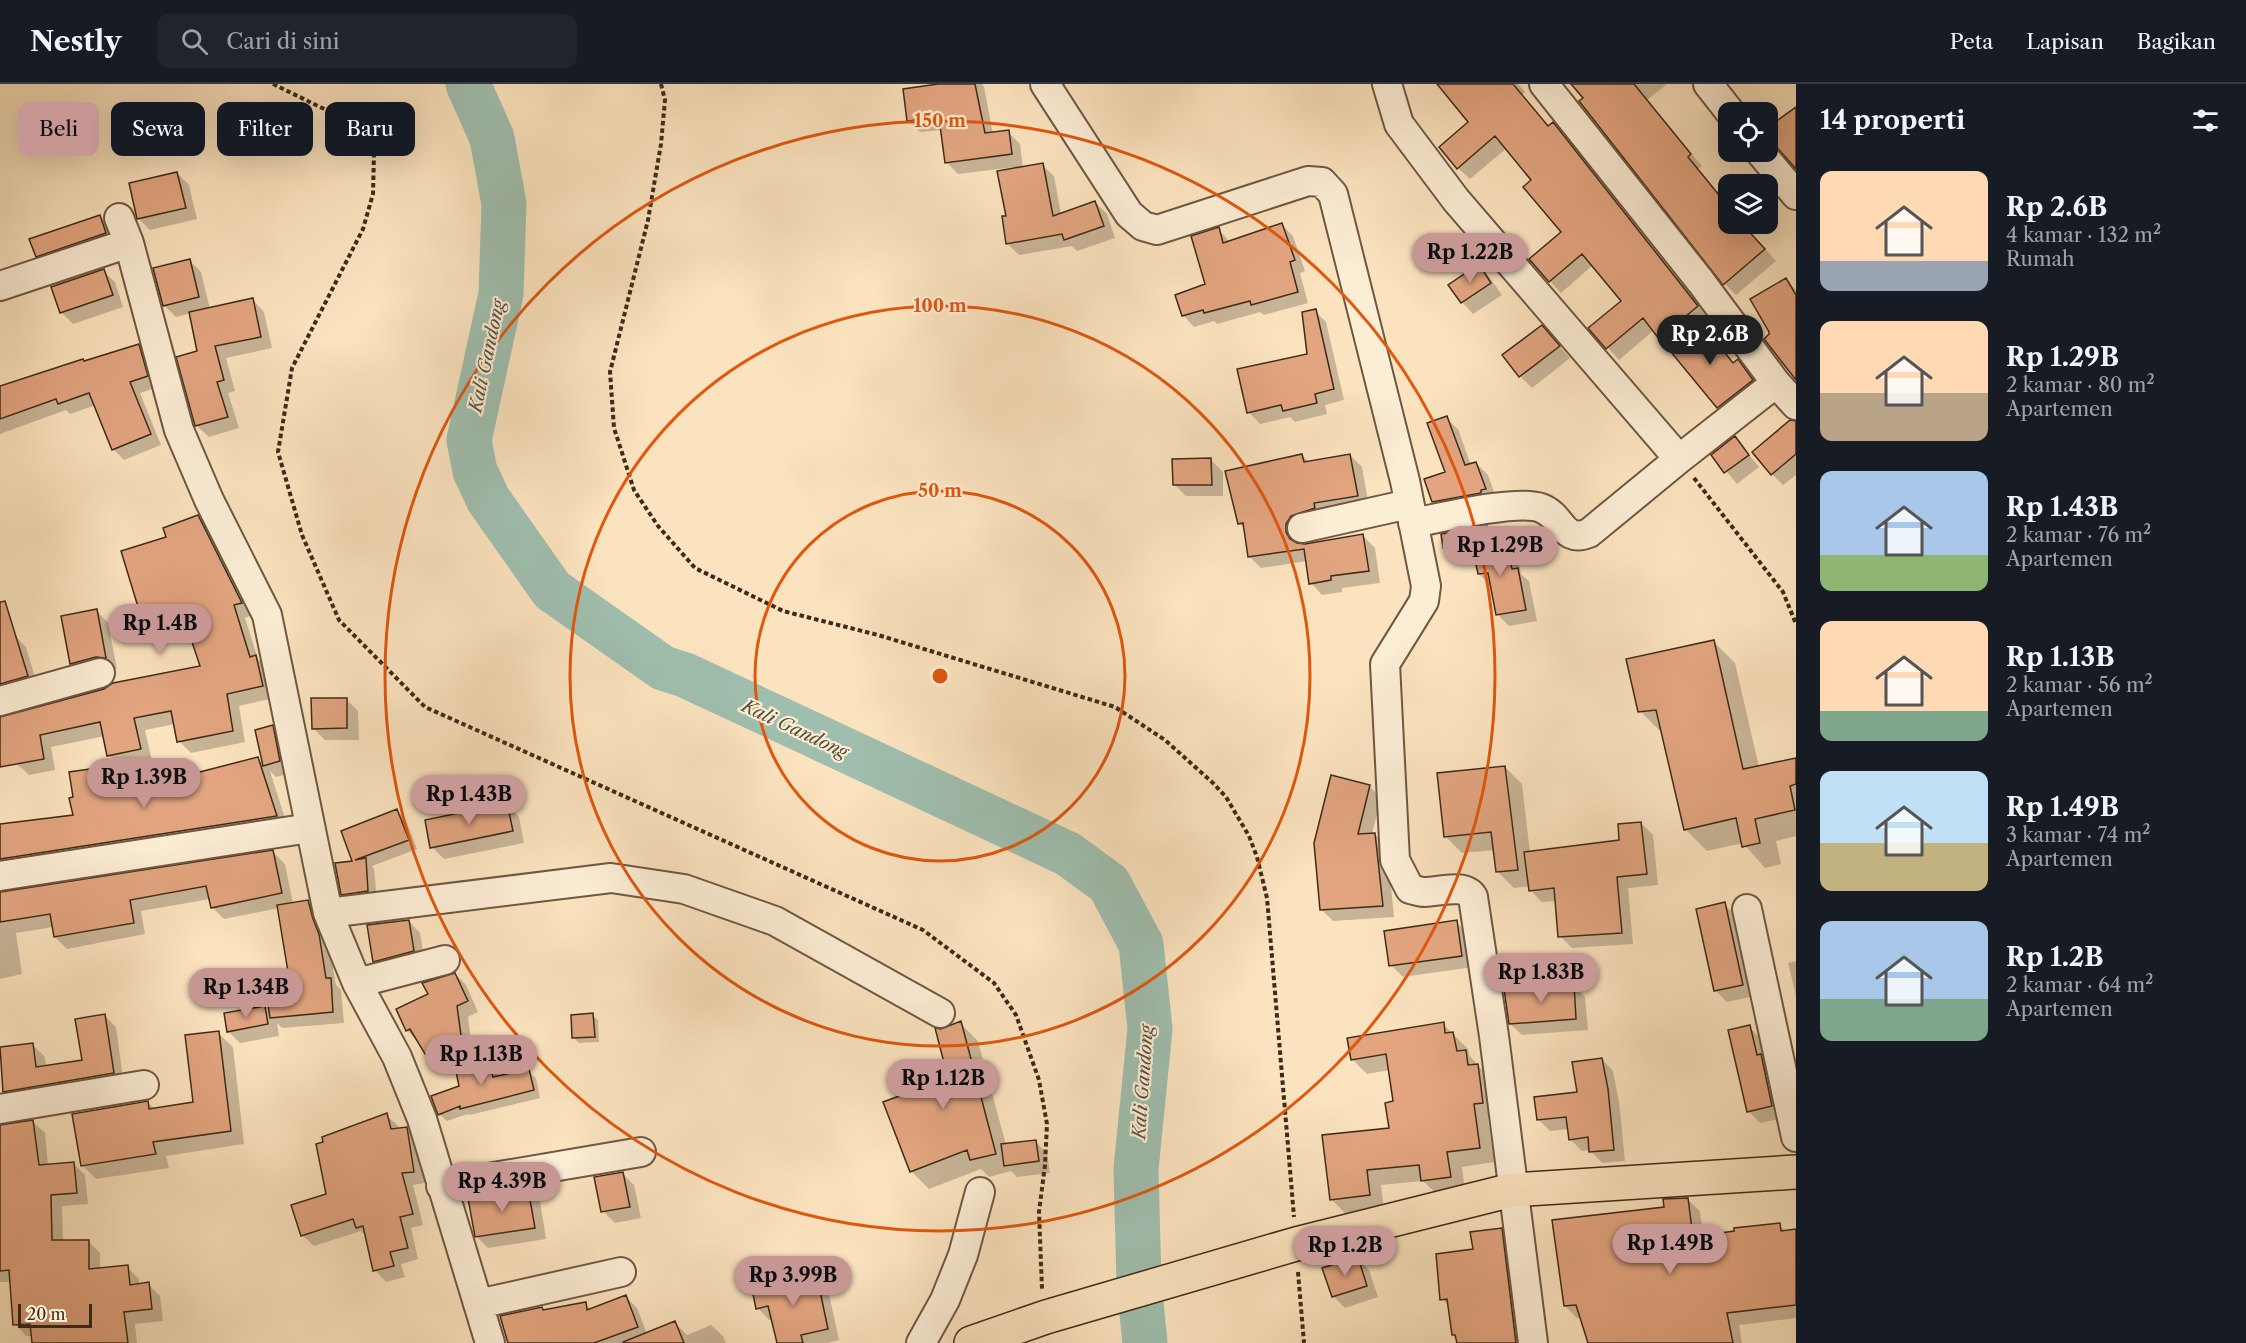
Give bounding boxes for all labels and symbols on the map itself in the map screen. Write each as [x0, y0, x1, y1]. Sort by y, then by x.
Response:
text: 150 m [914, 110, 966, 132]
pin: Rp 1.22B [1408, 233, 1532, 284]
text: 100 m [913, 295, 967, 317]
water label: Kali Gandong [464, 296, 510, 416]
pin: Rp 2.6B [1655, 315, 1765, 366]
text: 50 m [918, 480, 962, 502]
pin: Rp 1.29B [1438, 526, 1562, 577]
pin: Rp 1.4B [105, 604, 215, 655]
centre of rings [930, 666, 950, 686]
water label: Kali Gandong [737, 694, 853, 764]
pin: Rp 1.39B [82, 758, 206, 809]
pin: Rp 1.43B [407, 775, 531, 826]
pin: Rp 1.83B [1479, 953, 1603, 1004]
pin: Rp 1.34B [184, 968, 308, 1019]
water label: Kali Gandong [1128, 1022, 1158, 1142]
pin: Rp 1.13B [419, 1035, 543, 1086]
pin: Rp 1.12B [881, 1059, 1005, 1110]
pin: Rp 4.39B [440, 1162, 564, 1213]
pin: Rp 1.49B [1608, 1224, 1732, 1275]
pin: Rp 1.2B [1290, 1226, 1400, 1277]
pin: Rp 3.99B [731, 1256, 855, 1307]
scale bar [18, 1301, 92, 1328]

